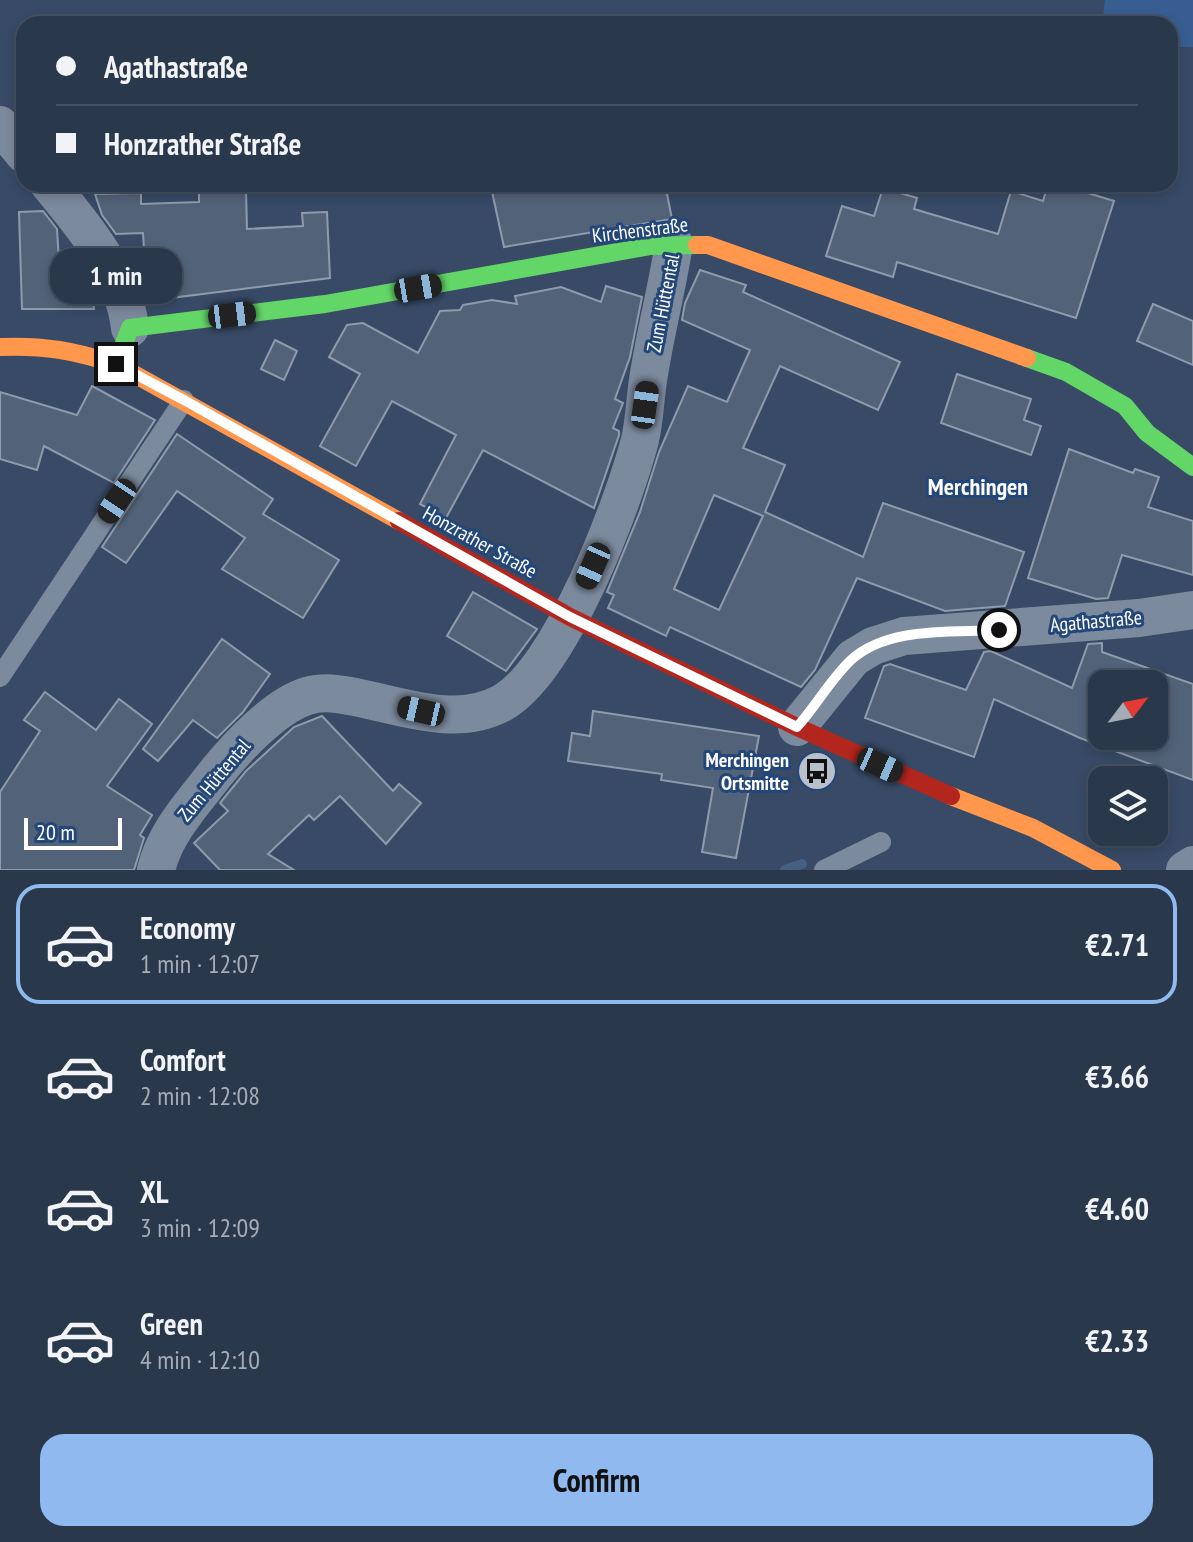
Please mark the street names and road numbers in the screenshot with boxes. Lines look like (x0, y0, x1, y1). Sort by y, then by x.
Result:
street label: Kirchenstraße (591, 211, 689, 249)
street label: Zum Hüttental (641, 251, 685, 354)
street label: Honzrather Straße (418, 500, 542, 584)
street label: Agathastraße (1049, 604, 1143, 638)
street label: Zum Hüttental (172, 733, 256, 827)

